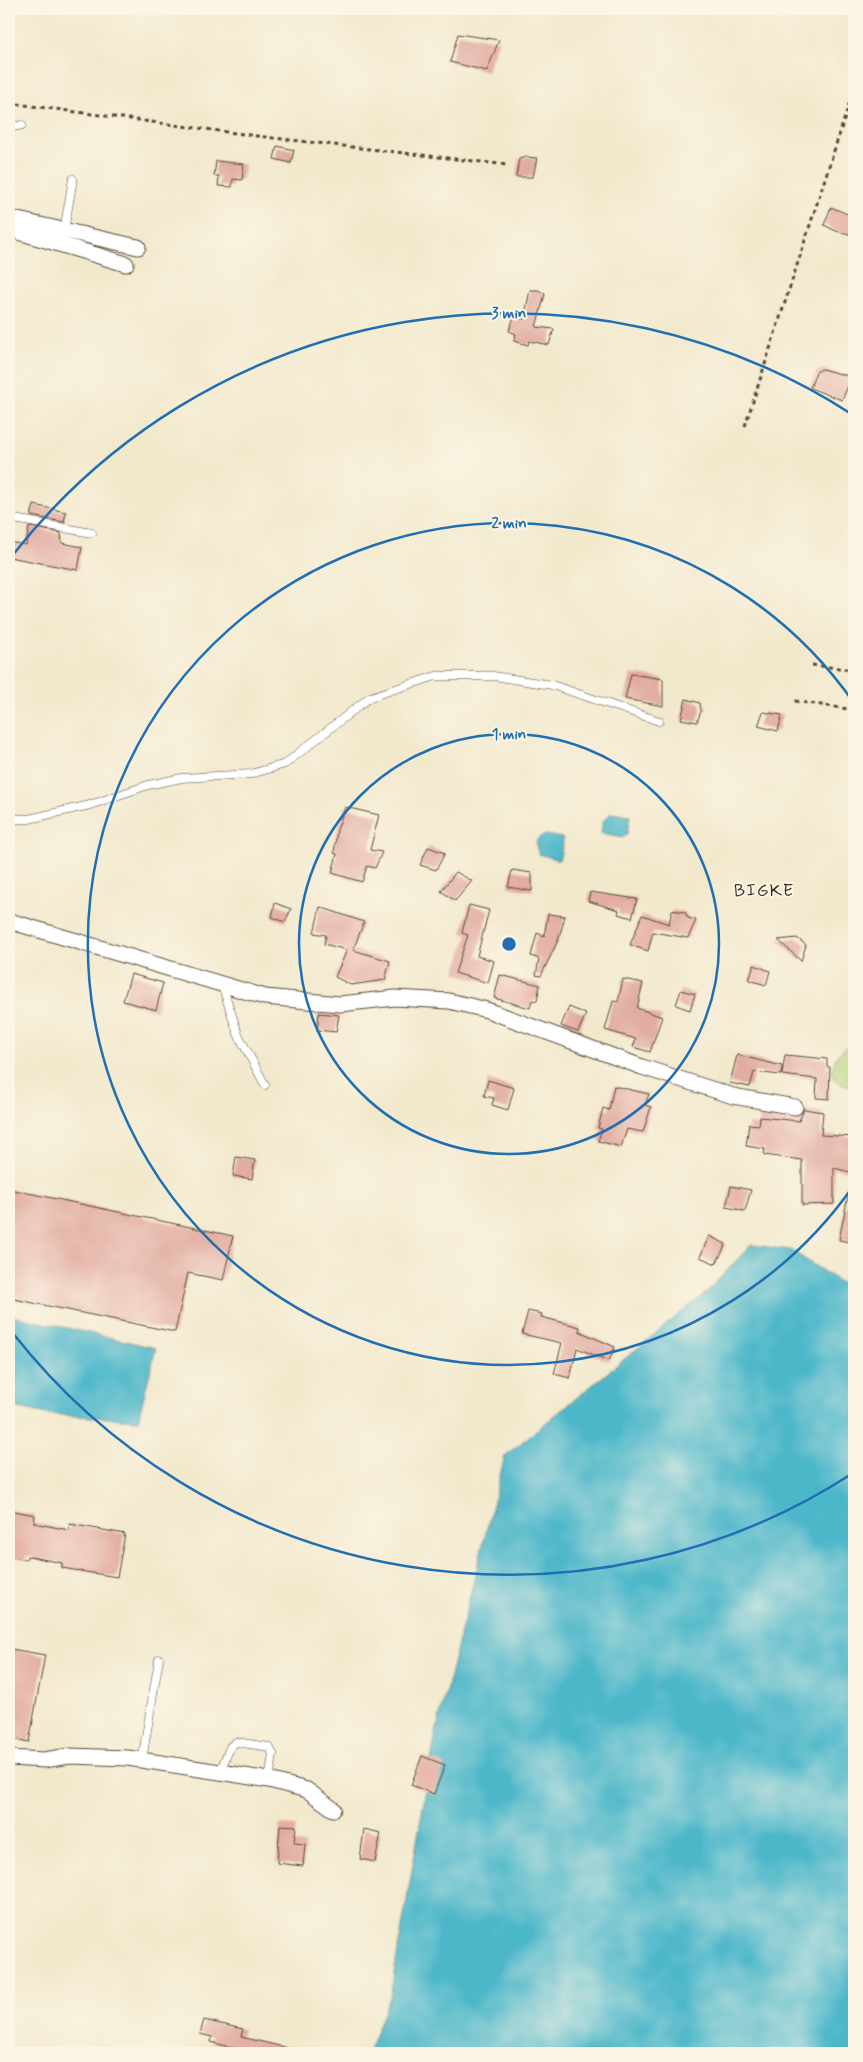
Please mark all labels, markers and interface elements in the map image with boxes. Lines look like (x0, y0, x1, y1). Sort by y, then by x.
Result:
text: 3 min (492, 304, 526, 324)
text: 2 min (491, 514, 527, 534)
text: 1 min (492, 725, 526, 745)
district label: BIGKE (734, 879, 794, 903)
centre of rings (500, 935, 518, 953)

